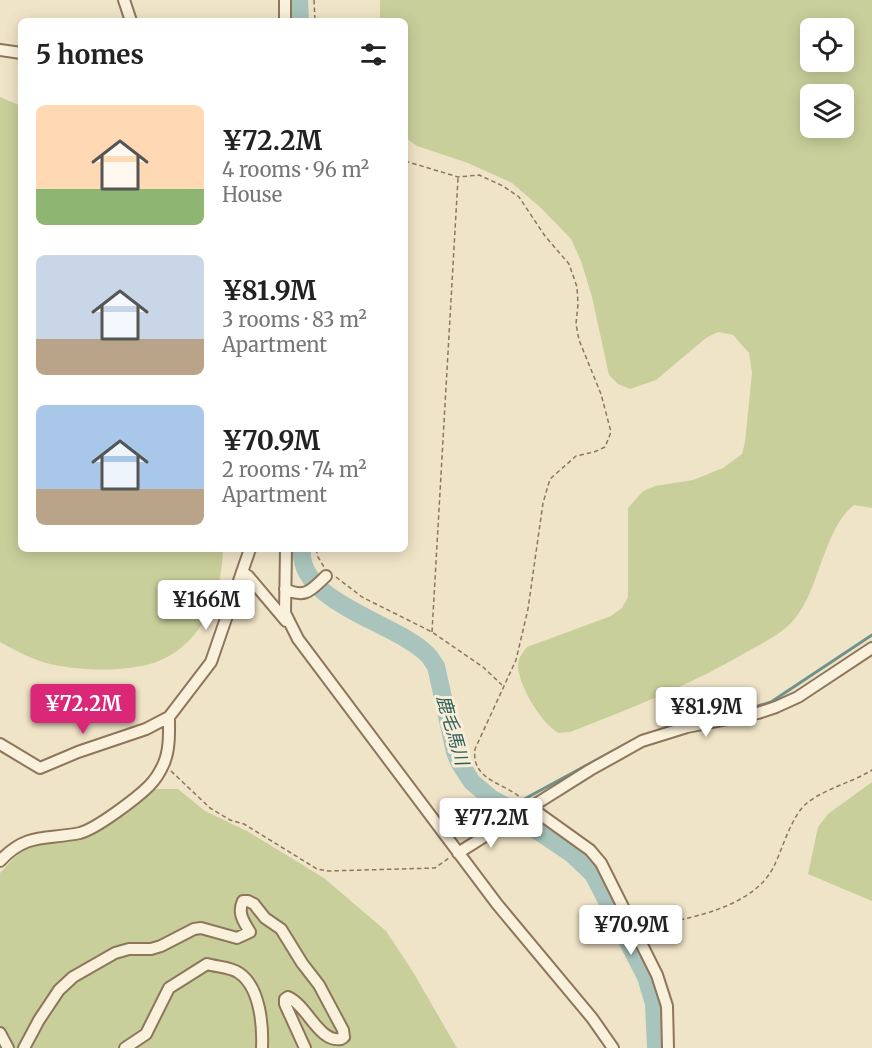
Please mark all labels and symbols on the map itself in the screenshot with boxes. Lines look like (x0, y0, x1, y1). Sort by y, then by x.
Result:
pin: ¥166M (164, 580, 248, 631)
pin: ¥72.2M (34, 684, 132, 735)
pin: ¥81.9M (657, 687, 755, 738)
water label: 鹿毛馬川 (432, 692, 475, 770)
pin: ¥77.2M (442, 798, 540, 849)
pin: ¥70.9M (582, 905, 680, 956)

